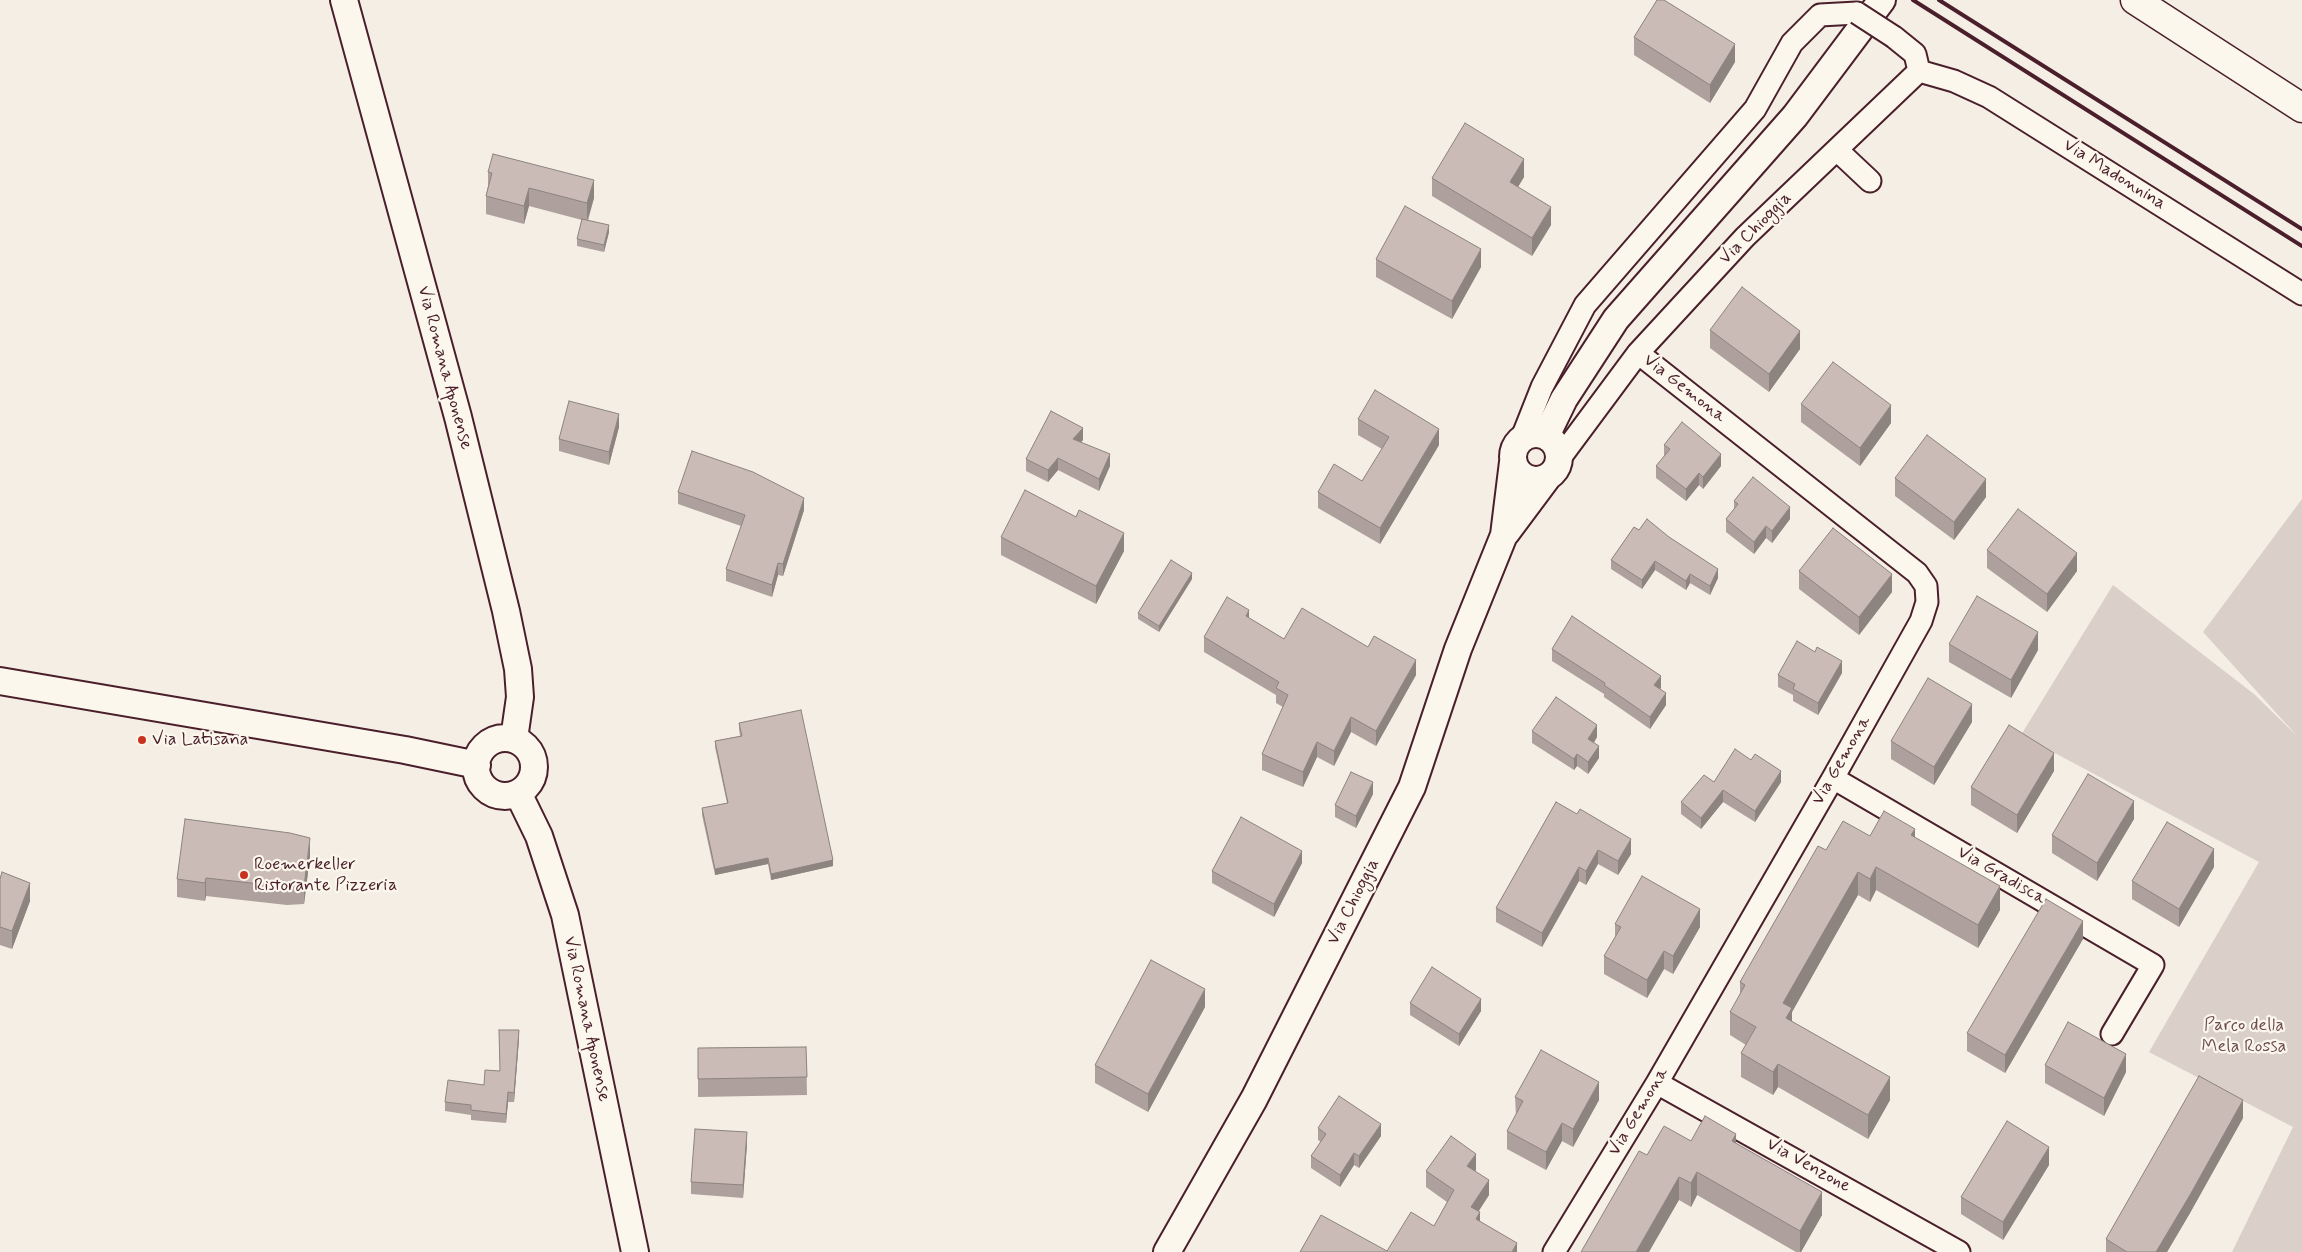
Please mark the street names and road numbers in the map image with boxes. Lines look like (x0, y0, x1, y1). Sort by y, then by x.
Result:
street label: Via Madonnina (2059, 135, 2169, 215)
street label: Via Chioggia (1715, 188, 1797, 270)
street label: Via Romana Aponense (412, 284, 476, 452)
street label: Via Gemona (1638, 350, 1730, 428)
street label: Via Gemona (1808, 713, 1876, 809)
street label: Via Gradisca (1953, 842, 2049, 910)
street label: Via Chioggia (1323, 855, 1385, 949)
street label: Via Romana Aponense (558, 934, 614, 1104)
street label: Via Gemona (1604, 1064, 1674, 1160)
street label: Via Venzone (1762, 1134, 1854, 1198)

